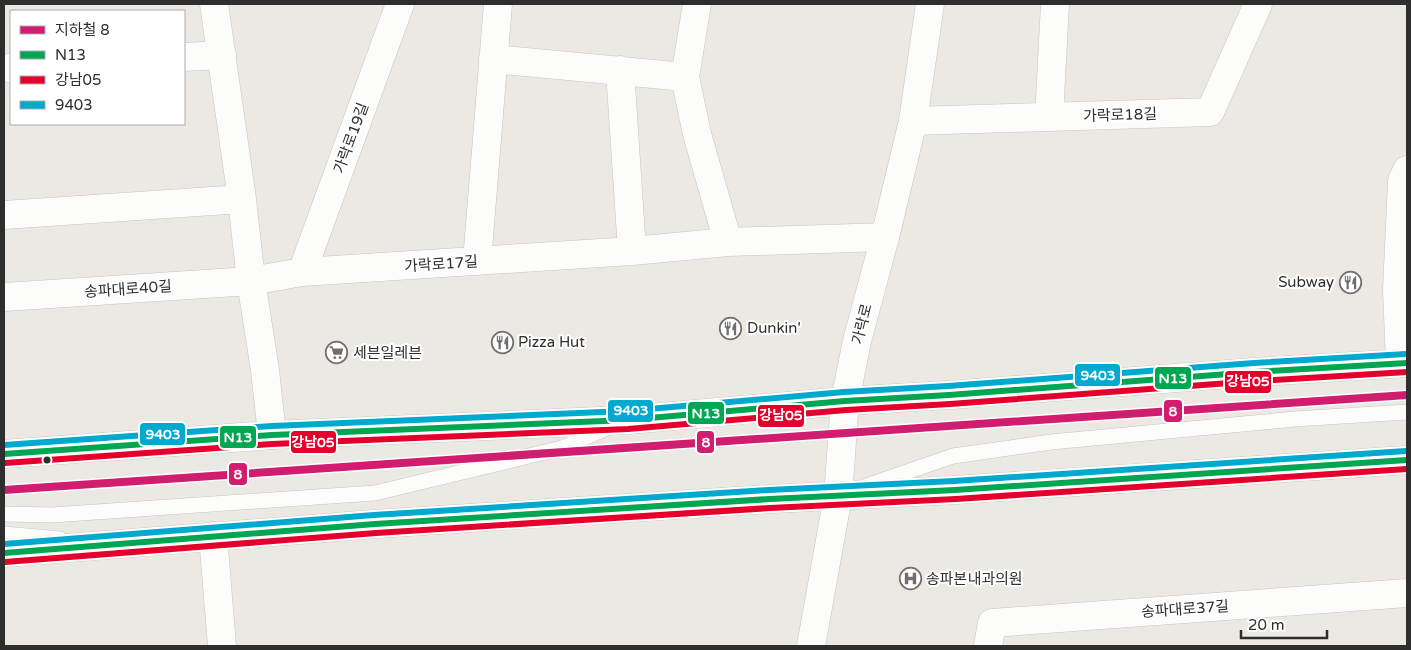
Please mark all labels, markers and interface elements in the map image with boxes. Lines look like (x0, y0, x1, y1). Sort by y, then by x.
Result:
legend (10, 10, 185, 125)
text: 지하철 8 (55, 21, 110, 39)
text: N13 (55, 46, 86, 64)
text: 강남05 (55, 71, 101, 89)
text: 9403 (55, 96, 93, 114)
street label: 가락로19길 (330, 100, 372, 176)
street label: 가락로18길 (1083, 105, 1157, 125)
street label: 가락로17길 (403, 252, 479, 276)
restaurant icon: Subway (1338, 270, 1362, 294)
place label: Subway (1278, 273, 1334, 291)
street label: 송파대로40길 (84, 277, 172, 301)
street label: 가락로 (848, 302, 876, 346)
restaurant icon: Dunkin' (719, 316, 743, 340)
place label: Dunkin' (747, 319, 801, 337)
restaurant icon: Pizza Hut (490, 330, 514, 354)
place label: Pizza Hut (518, 333, 585, 351)
supermarket icon: 세븐일레븐 (325, 341, 349, 365)
place label: 세븐일레븐 (353, 344, 422, 362)
line badge: 9403 (1074, 363, 1121, 387)
line badge: N13 (1154, 366, 1192, 390)
text: 9403 (1080, 367, 1116, 384)
text: N13 (1159, 370, 1188, 387)
line badge: 강남05 (1224, 370, 1272, 394)
text: 강남05 (1226, 373, 1270, 390)
line badge: 9403 (607, 399, 654, 423)
line badge: 8 (1163, 399, 1183, 423)
line badge: N13 (687, 401, 725, 425)
text: 9403 (613, 402, 649, 419)
text: 8 (1169, 403, 1178, 420)
line badge: 강남05 (757, 404, 805, 428)
text: N13 (692, 405, 721, 422)
text: 강남05 (759, 407, 803, 424)
line badge: 9403 (139, 422, 186, 446)
line badge: N13 (219, 425, 257, 449)
text: 9403 (145, 426, 181, 443)
text: N13 (224, 429, 253, 446)
line badge: 강남05 (290, 430, 337, 454)
line badge: 8 (696, 430, 715, 454)
text: 강남05 (291, 434, 335, 451)
text: 8 (702, 434, 711, 451)
unlabelled marker (42, 455, 52, 465)
line badge: 8 (228, 462, 248, 486)
text: 8 (234, 466, 243, 483)
hospital icon: 송파본내과의원 (898, 567, 922, 591)
place label: 송파본내과의원 (926, 570, 1023, 588)
street label: 송파대로37길 (1141, 597, 1229, 621)
scale bar (1241, 608, 1327, 640)
text: 20 m (1248, 616, 1285, 634)

